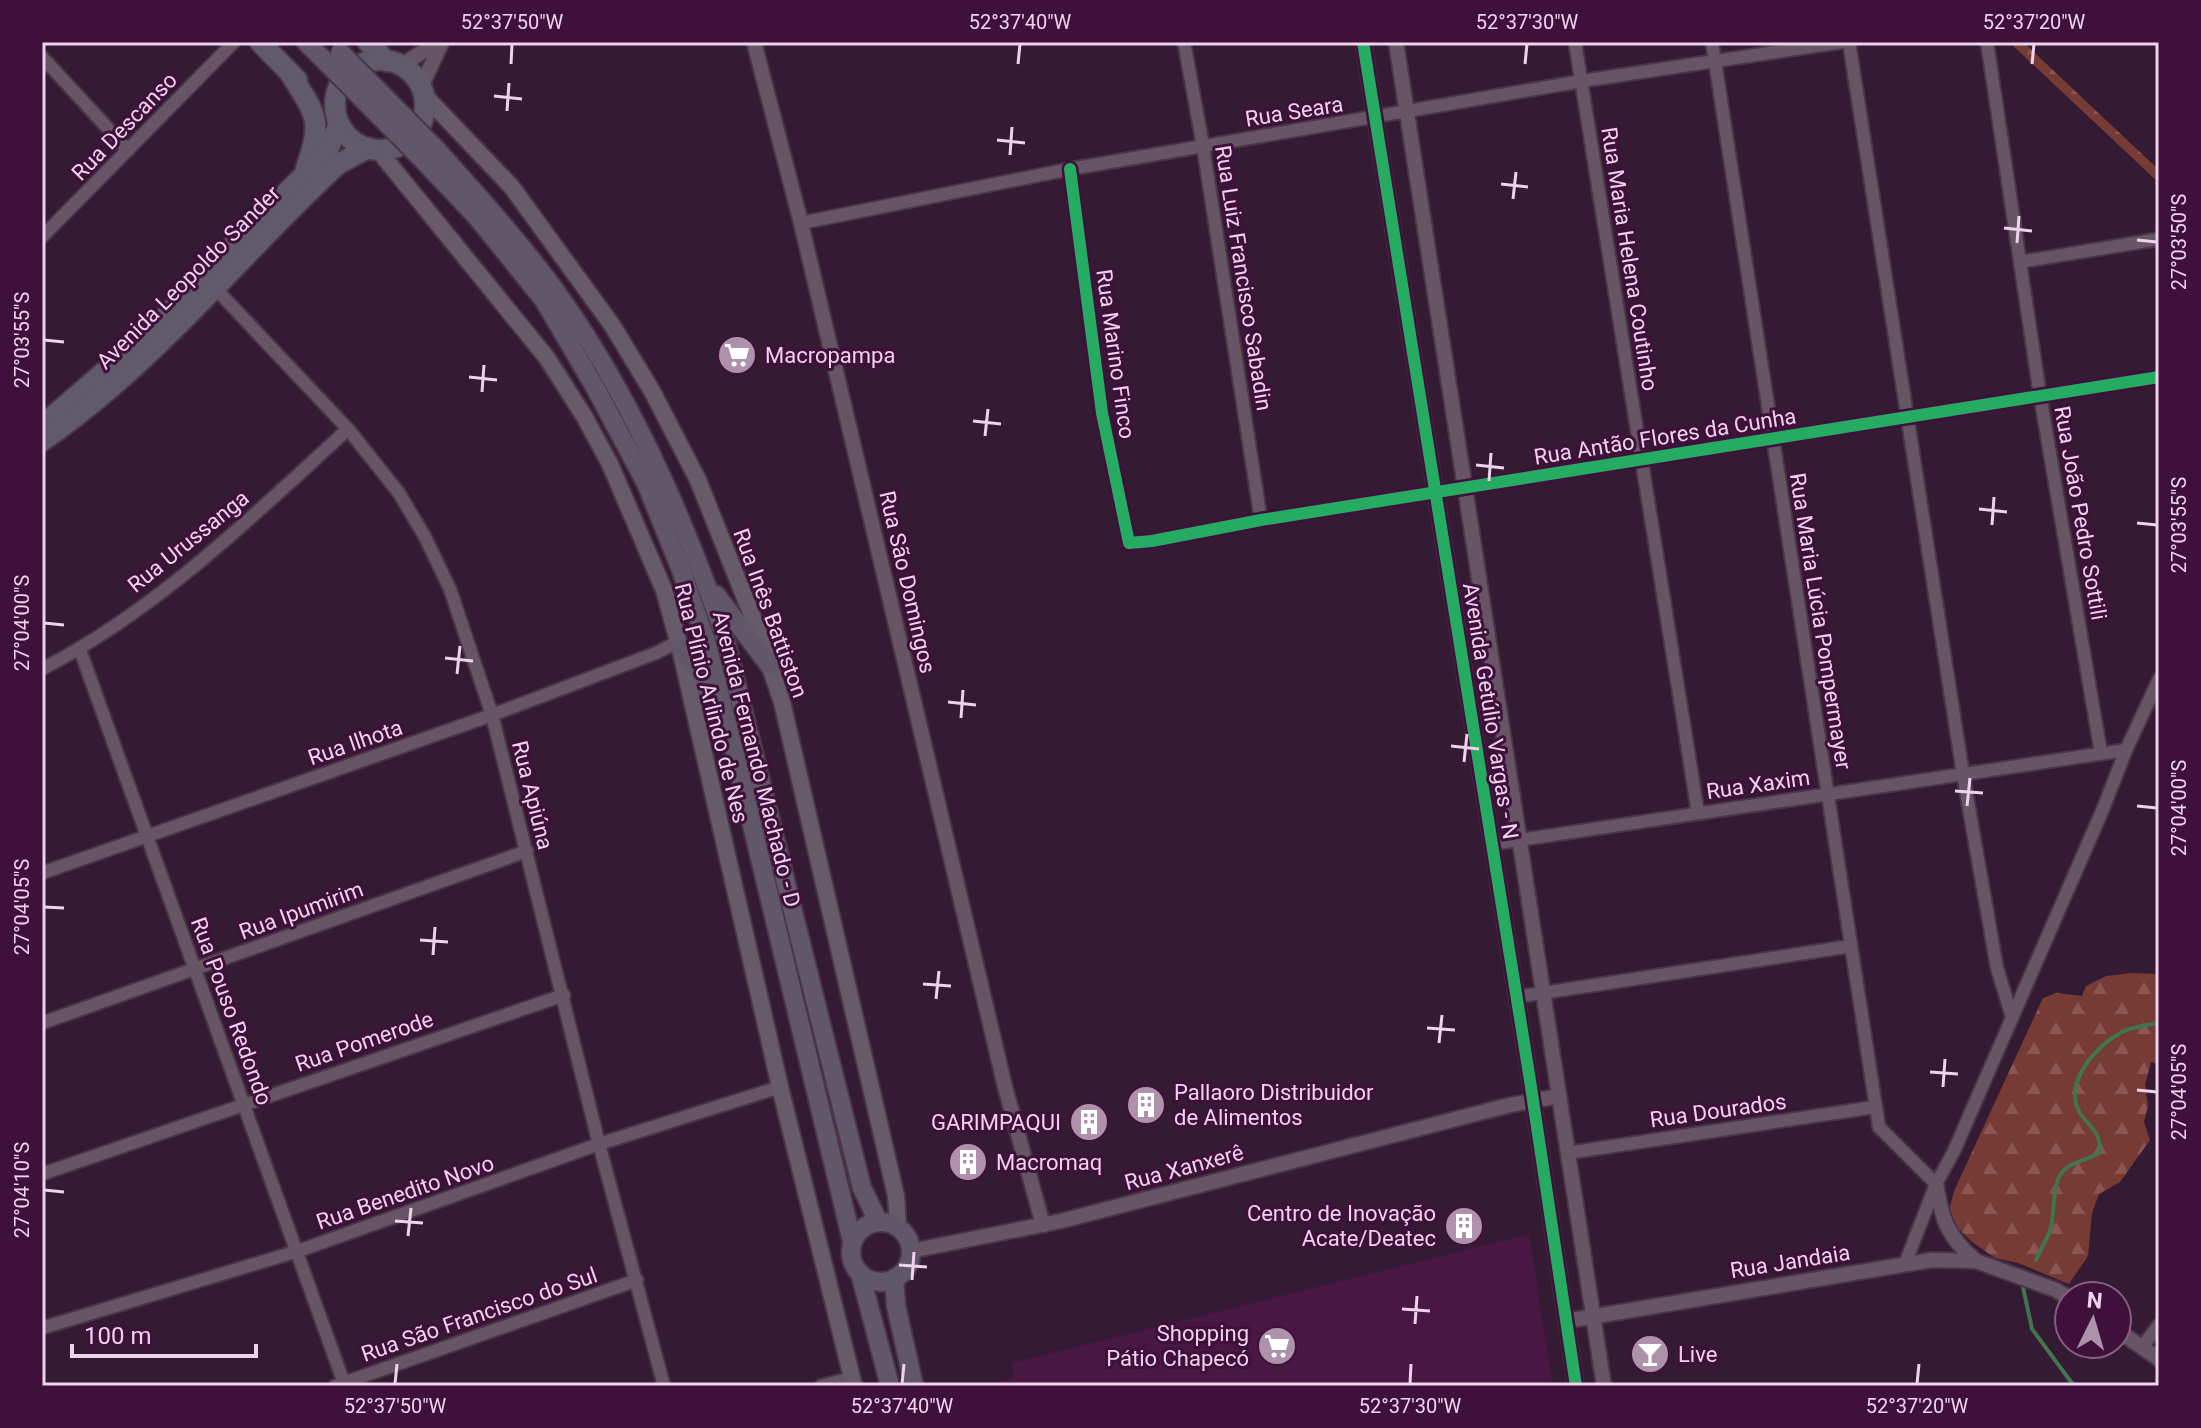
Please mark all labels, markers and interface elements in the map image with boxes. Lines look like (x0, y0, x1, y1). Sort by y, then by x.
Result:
text: 52°37'50"W (461, 10, 564, 34)
text: 52°37'40"W (969, 10, 1072, 34)
text: 52°37'30"W (1476, 10, 1579, 34)
text: 52°37'20"W (1983, 10, 2086, 34)
street label: Rua Descanso (67, 67, 182, 185)
street label: Rua Seara (1243, 91, 1345, 132)
street label: Rua Maria Helena Coutinho (1596, 125, 1663, 393)
street label: Rua Luiz Francisco Sabadin (1210, 144, 1277, 413)
street label: Avenida Leopoldo Sander (92, 180, 286, 374)
text: 27°03'50"S (2167, 194, 2191, 290)
street label: Rua Marino Finco (1091, 268, 1140, 440)
text: 27°03'55"S (10, 292, 34, 388)
supermarket icon: Macropampa (716, 334, 758, 376)
place label: Macropampa (765, 343, 895, 368)
street label: Rua Antão Flores da Cunha (1532, 403, 1798, 470)
street label: Rua João Pedro Sottili (2049, 404, 2112, 622)
street label: Rua Maria Lúcia Pompermayer (1785, 471, 1856, 772)
text: 27°03'55"S (2167, 477, 2191, 573)
street label: Rua Urussanga (123, 485, 254, 598)
street label: Rua São Domingos (874, 489, 941, 676)
street label: Rua Inês Battiston (728, 525, 813, 701)
text: 27°04'00"S (10, 575, 34, 671)
street label: Rua Plínio Arlindo de Nes (670, 580, 753, 826)
street label: Avenida Getúlio Vargas - N (1458, 581, 1523, 841)
street label: Avenida Fernando Machado - D (708, 609, 805, 910)
street label: Rua Ilhota (305, 715, 406, 770)
street label: Rua Apiúna (507, 738, 558, 852)
text: 27°04'00"S (2167, 760, 2191, 856)
street label: Rua Xaxim (1705, 765, 1812, 804)
text: 27°04'05"S (10, 859, 34, 955)
street label: Rua Ipumirim (236, 876, 367, 945)
street label: Rua Pouso Redondo (186, 914, 277, 1109)
street label: Rua Pomerode (292, 1006, 436, 1077)
text: 27°04'05"S (2167, 1044, 2191, 1140)
place label: Pallaoro Distribuidor de Alimentos (1174, 1080, 1374, 1130)
building icon: Pallaoro Distribuidor de Alimentos (1125, 1084, 1167, 1126)
street label: Rua Dourados (1648, 1089, 1788, 1132)
building icon: GARIMPAQUI (1068, 1101, 1110, 1143)
place label: GARIMPAQUI (931, 1110, 1061, 1135)
street label: Rua Xanxerê (1122, 1140, 1246, 1195)
building icon: Macromaq (947, 1141, 989, 1183)
text: 27°04'10"S (10, 1142, 34, 1238)
street label: Rua Benedito Novo (313, 1150, 497, 1235)
place label: Macromaq (996, 1150, 1102, 1175)
place label: Centro de Inovação Acate/Deatec (1247, 1201, 1436, 1251)
building icon: Centro de Inovação Acate/Deatec (1443, 1205, 1485, 1247)
street label: Rua Jandaia (1728, 1240, 1852, 1283)
street label: Rua São Francisco do Sul (358, 1262, 600, 1367)
north arrow (2053, 1280, 2133, 1360)
text: N (2086, 1287, 2104, 1314)
scale bar (72, 1308, 256, 1358)
place label: Shopping Pátio Chapecó (1106, 1321, 1249, 1371)
text: 100 m (84, 1322, 151, 1350)
supermarket icon: Shopping Pátio Chapecó (1256, 1325, 1298, 1367)
bar icon: Live (1629, 1333, 1671, 1375)
place label: Live (1678, 1342, 1717, 1367)
text: 52°37'50"W (344, 1394, 447, 1418)
text: 52°37'40"W (851, 1394, 954, 1418)
text: 52°37'30"W (1359, 1394, 1462, 1418)
text: 52°37'20"W (1866, 1394, 1969, 1418)

